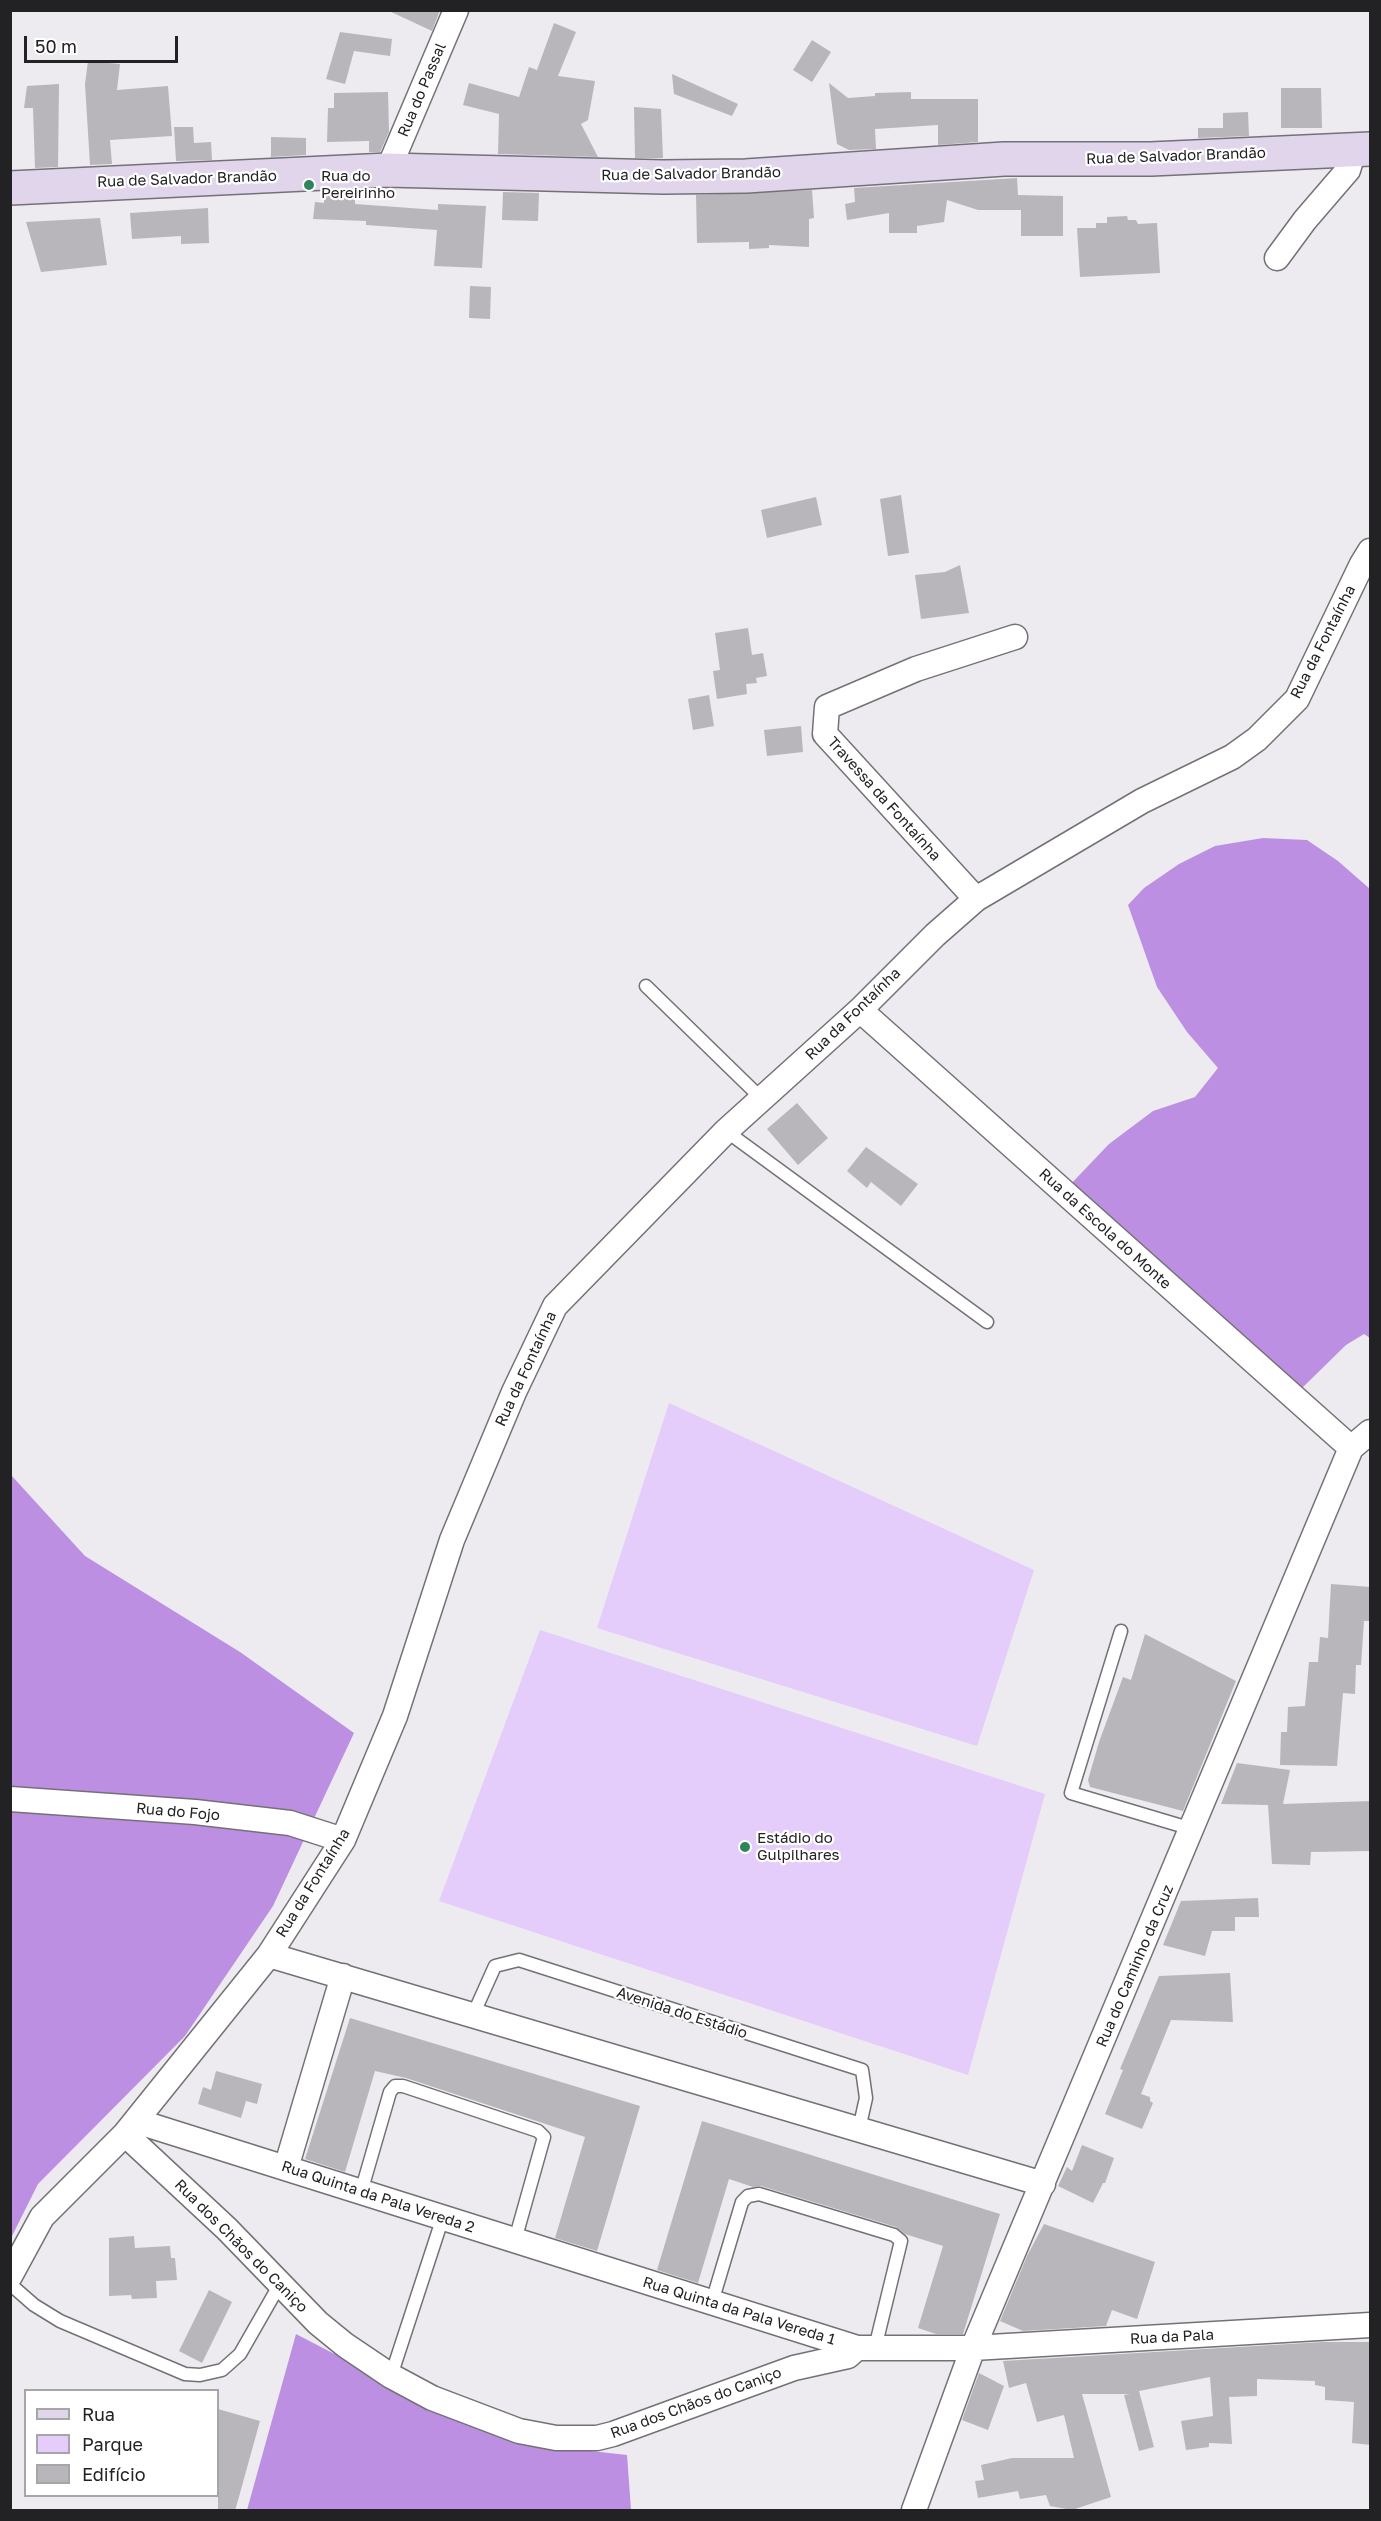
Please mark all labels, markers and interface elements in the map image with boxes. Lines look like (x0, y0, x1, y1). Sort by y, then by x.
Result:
scale bar (27, 24, 182, 62)
text: 50 m (35, 35, 77, 57)
street label: Rua do Passal (394, 40, 450, 140)
street label: Rua de Salvador Brandão (1086, 144, 1266, 168)
street label: Rua de Salvador Brandão (601, 163, 781, 185)
street label: Rua de Salvador Brandão (97, 167, 277, 191)
place label: Rua do Pereirinho (321, 167, 395, 202)
marker: Rua do Pereirinho (302, 178, 316, 192)
street label: Rua da Fontaínha (1287, 582, 1359, 702)
street label: Travessa da Fontaínha (824, 733, 944, 865)
street label: Rua da Fontaínha (802, 964, 904, 1064)
street label: Rua da Escola do Monte (1035, 1165, 1175, 1293)
street label: Rua da Fontaínha (491, 1309, 561, 1429)
street label: Rua do Fojo (135, 1799, 221, 1825)
street label: Rua da Fontaínha (272, 1825, 354, 1941)
place label: Estádio do Gulpilhares (757, 1829, 840, 1864)
marker: Estádio do Gulpilhares (738, 1840, 752, 1854)
street label: Rua do Caminho da Cruz (1093, 1882, 1177, 2050)
street label: Avenida do Estádio (614, 1983, 750, 2043)
street label: Rua Quinta da Pala Vereda 2 (279, 2157, 477, 2237)
street label: Rua dos Chãos do Caniço (171, 2176, 311, 2316)
street label: Rua Quinta da Pala Vereda 1 (641, 2273, 837, 2349)
street label: Rua da Pala (1130, 2326, 1214, 2348)
street label: Rua dos Chãos do Caniço (608, 2364, 784, 2442)
legend (24, 2389, 219, 2497)
text: Rua (82, 2403, 115, 2425)
text: Parque (82, 2433, 143, 2455)
text: Edifício (82, 2463, 146, 2485)

